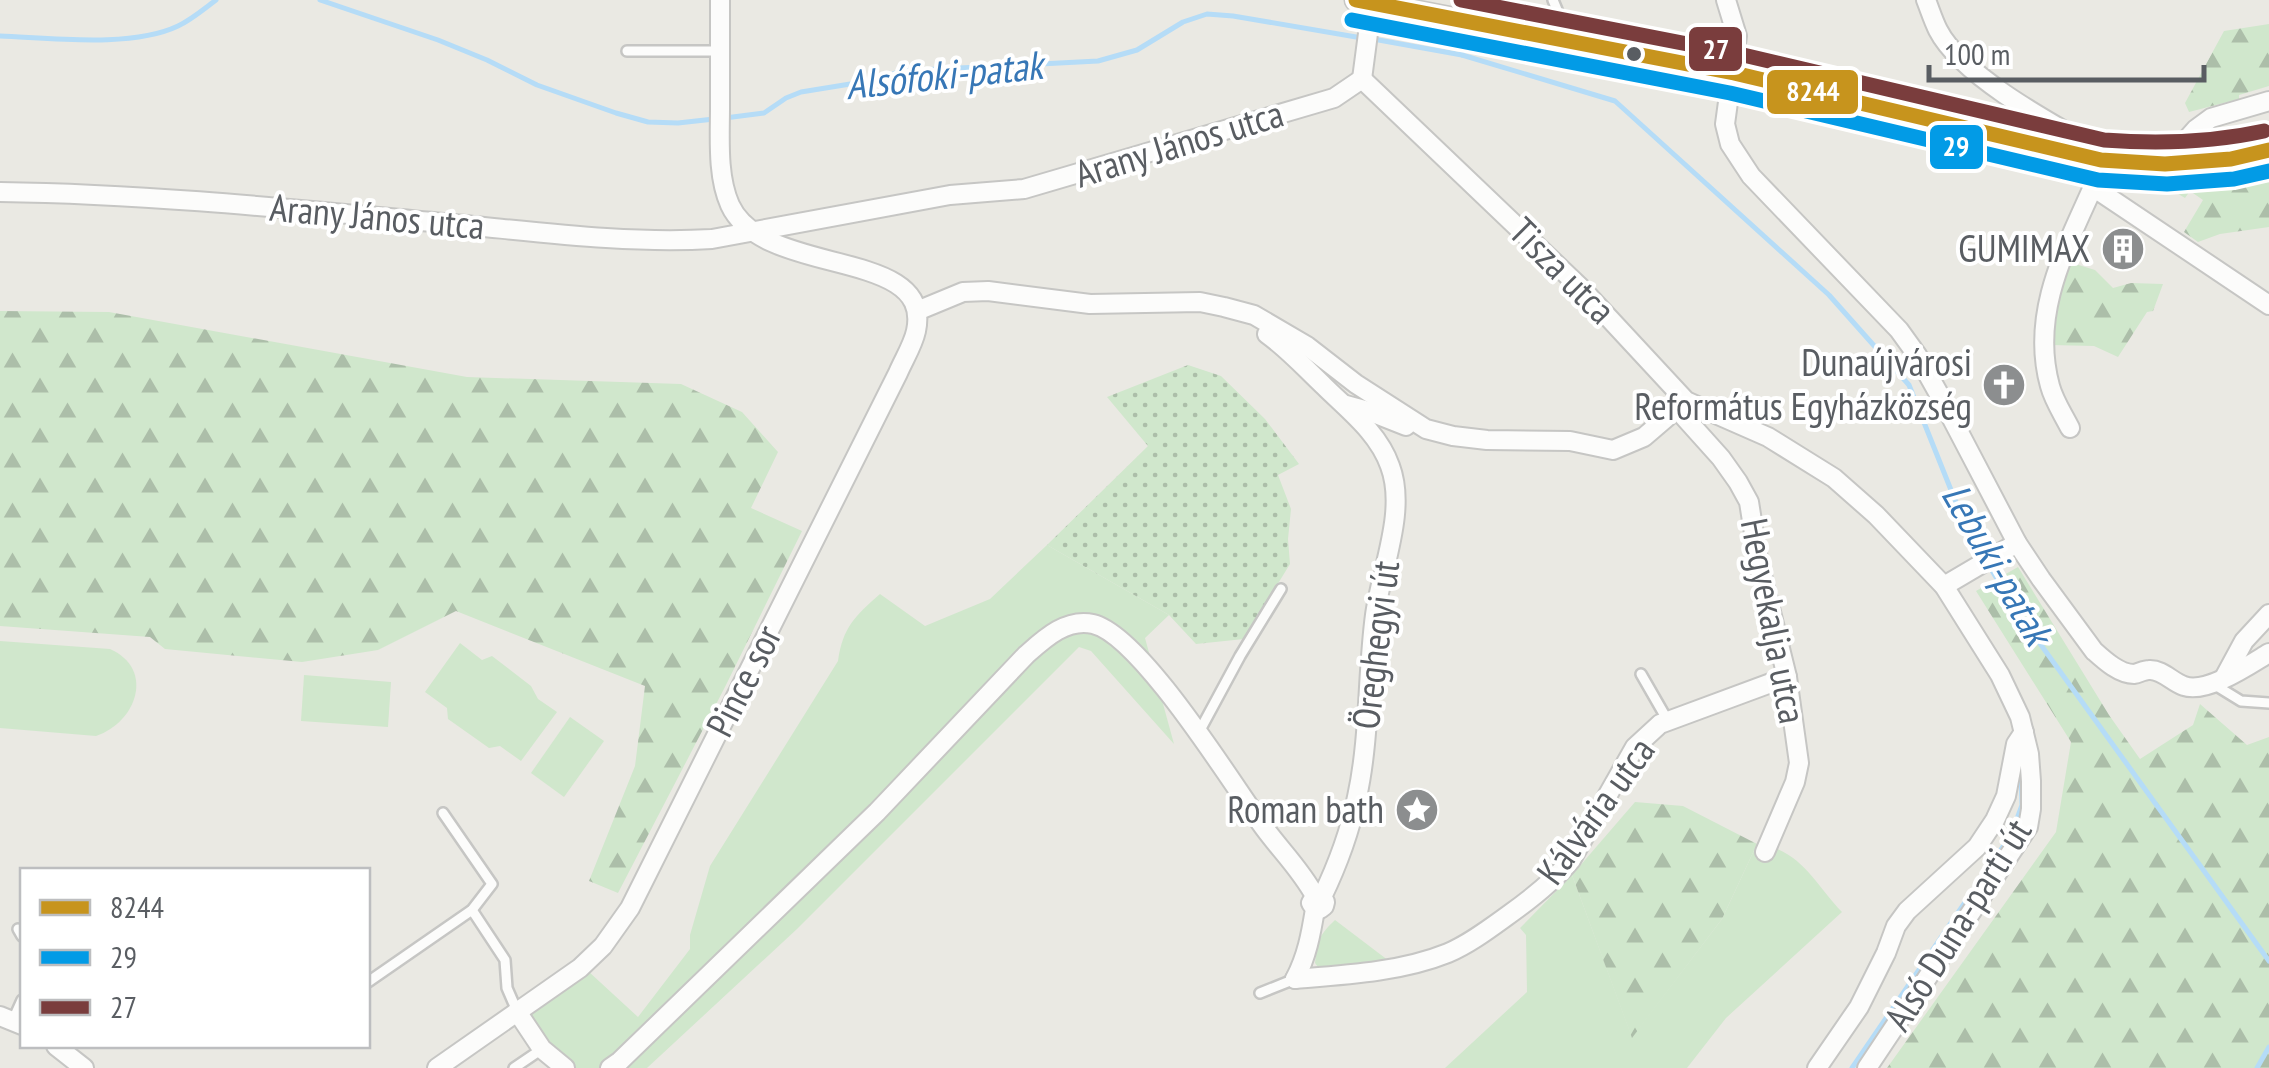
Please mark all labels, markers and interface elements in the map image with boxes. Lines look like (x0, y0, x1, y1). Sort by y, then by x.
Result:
scale bar (1929, 20, 2204, 82)
line badge: 27 (1687, 25, 1744, 73)
text: 27 (1703, 30, 1729, 67)
text: 100 m (1944, 34, 2010, 73)
water label: Alsófoki-patak (843, 37, 1049, 110)
unlabelled marker (1624, 44, 1644, 64)
line badge: 8244 (1765, 68, 1860, 116)
text: 8244 (1786, 72, 1840, 109)
street label: Arany János utca (1068, 88, 1289, 197)
line badge: 29 (1928, 123, 1985, 171)
text: 29 (1943, 127, 1969, 164)
street label: Arany János utca (268, 182, 486, 249)
street label: Tisza utca (1500, 207, 1626, 333)
place label: GUMIMAX (1958, 223, 2090, 272)
building icon: GUMIMAX (2100, 226, 2146, 272)
place label: Dunaújvárosi Református Egyházközség (1634, 337, 1972, 430)
church icon: Dunaújvárosi Református Egyházközség (1981, 362, 2027, 408)
water label: Lebuki-patak (1931, 473, 2067, 657)
street label: Hegyekalja utca (1731, 514, 1818, 727)
street label: Öreghegyi út (1340, 557, 1409, 732)
street label: Pince sor (694, 616, 792, 744)
street label: Kálvária utca (1525, 727, 1665, 893)
place label: Roman bath (1227, 784, 1384, 833)
place icon: Roman bath (1394, 787, 1440, 833)
street label: Alsó Duna-parti út (1872, 809, 2041, 1039)
legend (20, 868, 370, 1048)
text: 8244 (110, 887, 164, 926)
text: 29 (110, 937, 137, 976)
text: 27 (110, 987, 137, 1026)

